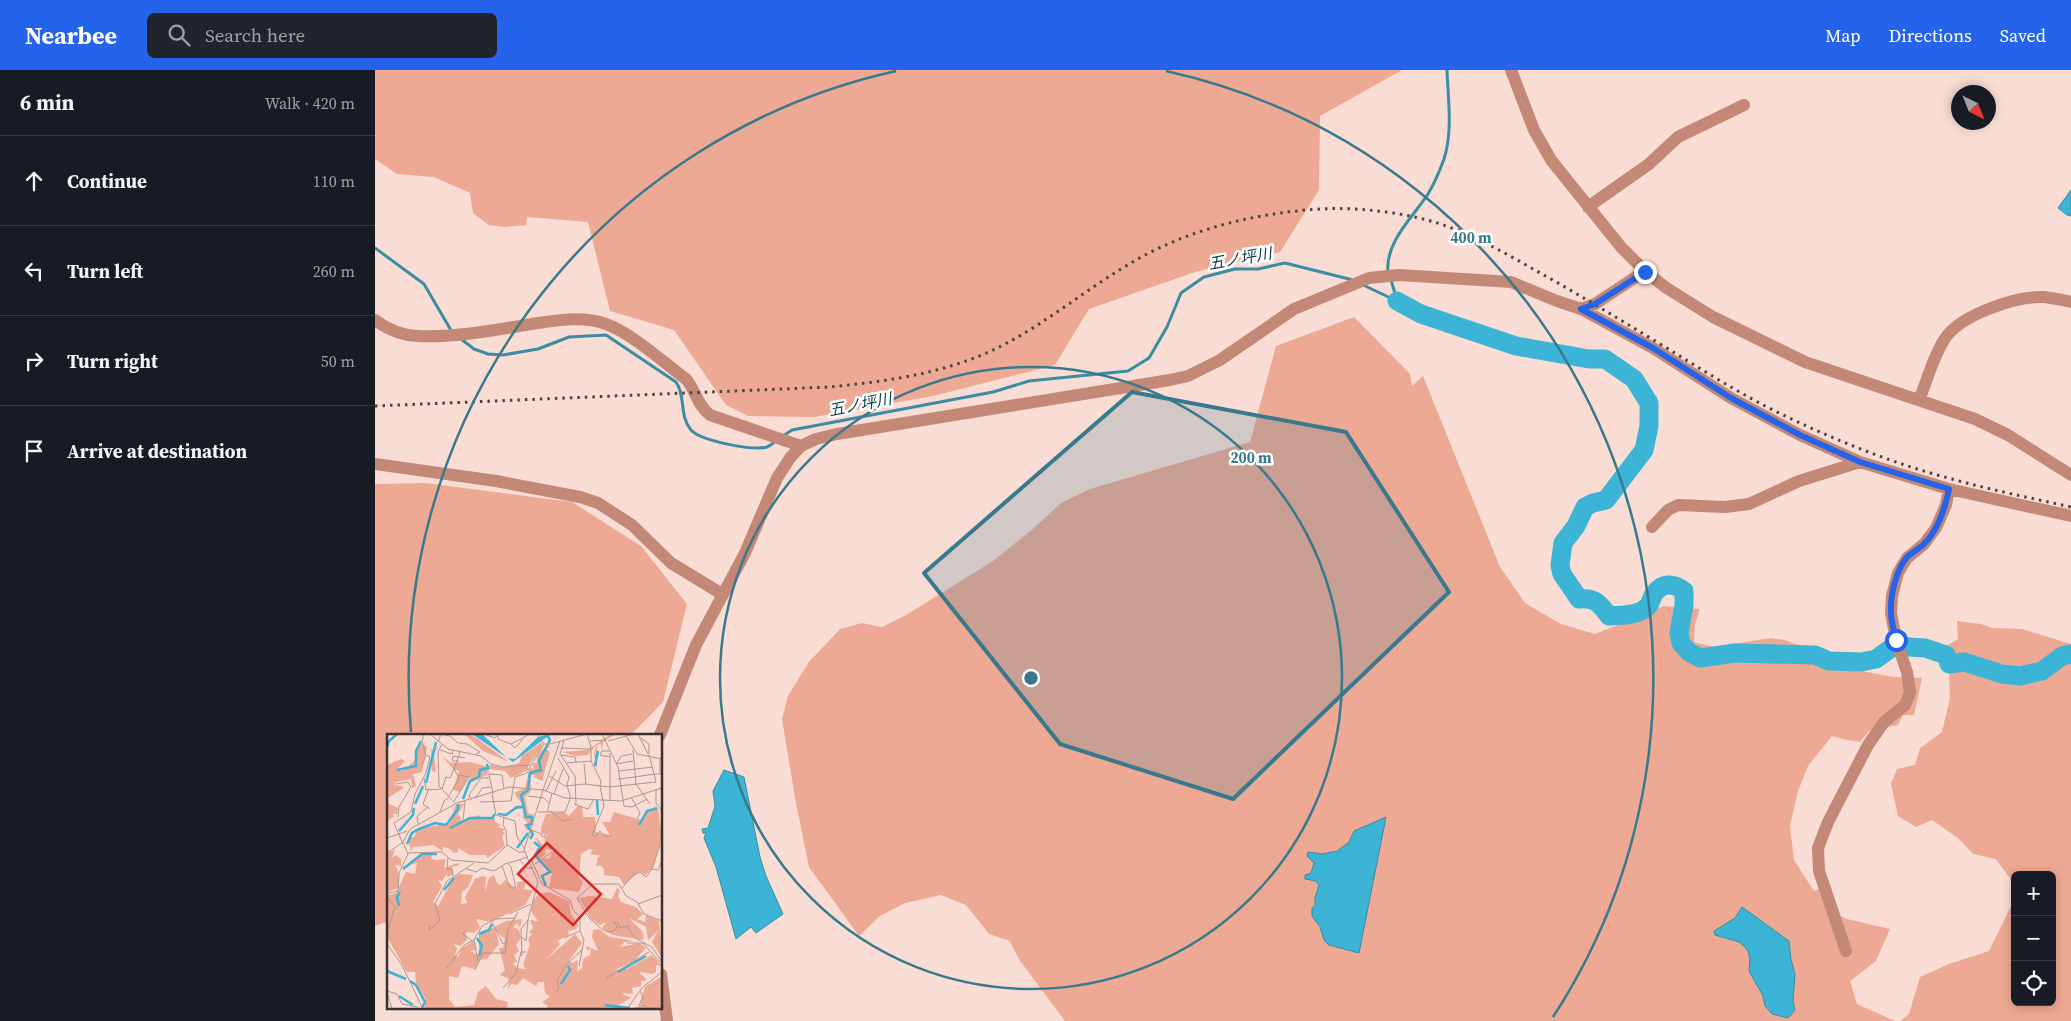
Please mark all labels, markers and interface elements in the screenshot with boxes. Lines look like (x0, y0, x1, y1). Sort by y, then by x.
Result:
search box (147, 13, 497, 58)
text: Nearbee (25, 19, 117, 52)
icon: search (165, 21, 193, 49)
text: Search here (205, 22, 305, 48)
text: Map (1825, 23, 1861, 48)
text: Directions (1889, 23, 1972, 48)
text: Saved (2000, 23, 2046, 48)
north arrow (1951, 85, 1996, 130)
text: 6 min (20, 88, 75, 117)
text: Walk · 420 m (265, 92, 355, 114)
icon: ahead (20, 167, 48, 195)
text: Continue (67, 168, 147, 194)
text: 110 m (313, 170, 355, 192)
text: 400 m (1450, 227, 1492, 248)
water label: 五ノ坪川 (1207, 241, 1275, 274)
icon: left (20, 257, 48, 285)
text: Turn left (67, 258, 143, 284)
text: 260 m (313, 260, 355, 282)
route end (1634, 261, 1657, 284)
icon: right (20, 347, 48, 375)
text: Turn right (67, 348, 158, 374)
text: 50 m (321, 350, 355, 372)
water label: 五ノ坪川 (826, 387, 895, 421)
icon: arrive (20, 437, 48, 465)
text: Arrive at destination (67, 438, 247, 464)
text: 200 m (1230, 447, 1272, 468)
route start (1885, 629, 1908, 652)
centre of rings (1022, 669, 1040, 687)
inset map (387, 734, 663, 1008)
map controls (2011, 871, 2056, 1006)
button: + (2011, 871, 2056, 916)
button: − (2011, 916, 2056, 961)
button: locate (2011, 961, 2056, 1006)

